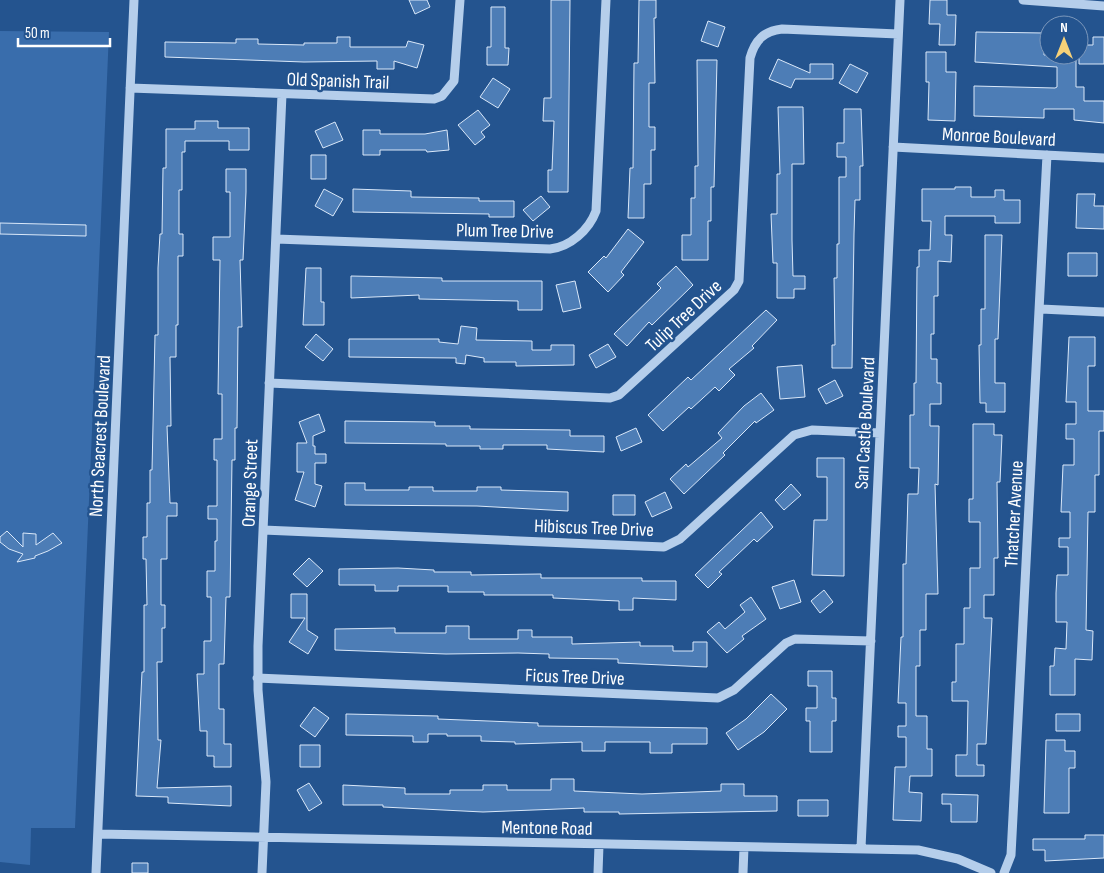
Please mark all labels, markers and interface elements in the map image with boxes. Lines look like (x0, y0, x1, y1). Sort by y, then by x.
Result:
scale bar (18, 15, 110, 47)
north arrow (1039, 15, 1089, 65)
text: N (1060, 19, 1068, 36)
text: 50 m (25, 24, 50, 43)
street label: Old Spanish Trail (286, 68, 390, 95)
street label: Monroe Boulevard (942, 123, 1056, 152)
street label: Plum Tree Drive (456, 219, 554, 244)
street label: Tulip Tree Drive (641, 275, 727, 357)
street label: North Seacrest Boulevard (85, 355, 116, 518)
street label: San Castle Boulevard (851, 356, 880, 490)
street label: Orange Street (237, 438, 264, 528)
street label: Thatcher Avenue (1000, 460, 1029, 568)
street label: Hibiscus Tree Drive (534, 515, 654, 542)
street label: Ficus Tree Drive (525, 664, 625, 691)
street label: Mentone Road (501, 816, 593, 841)

